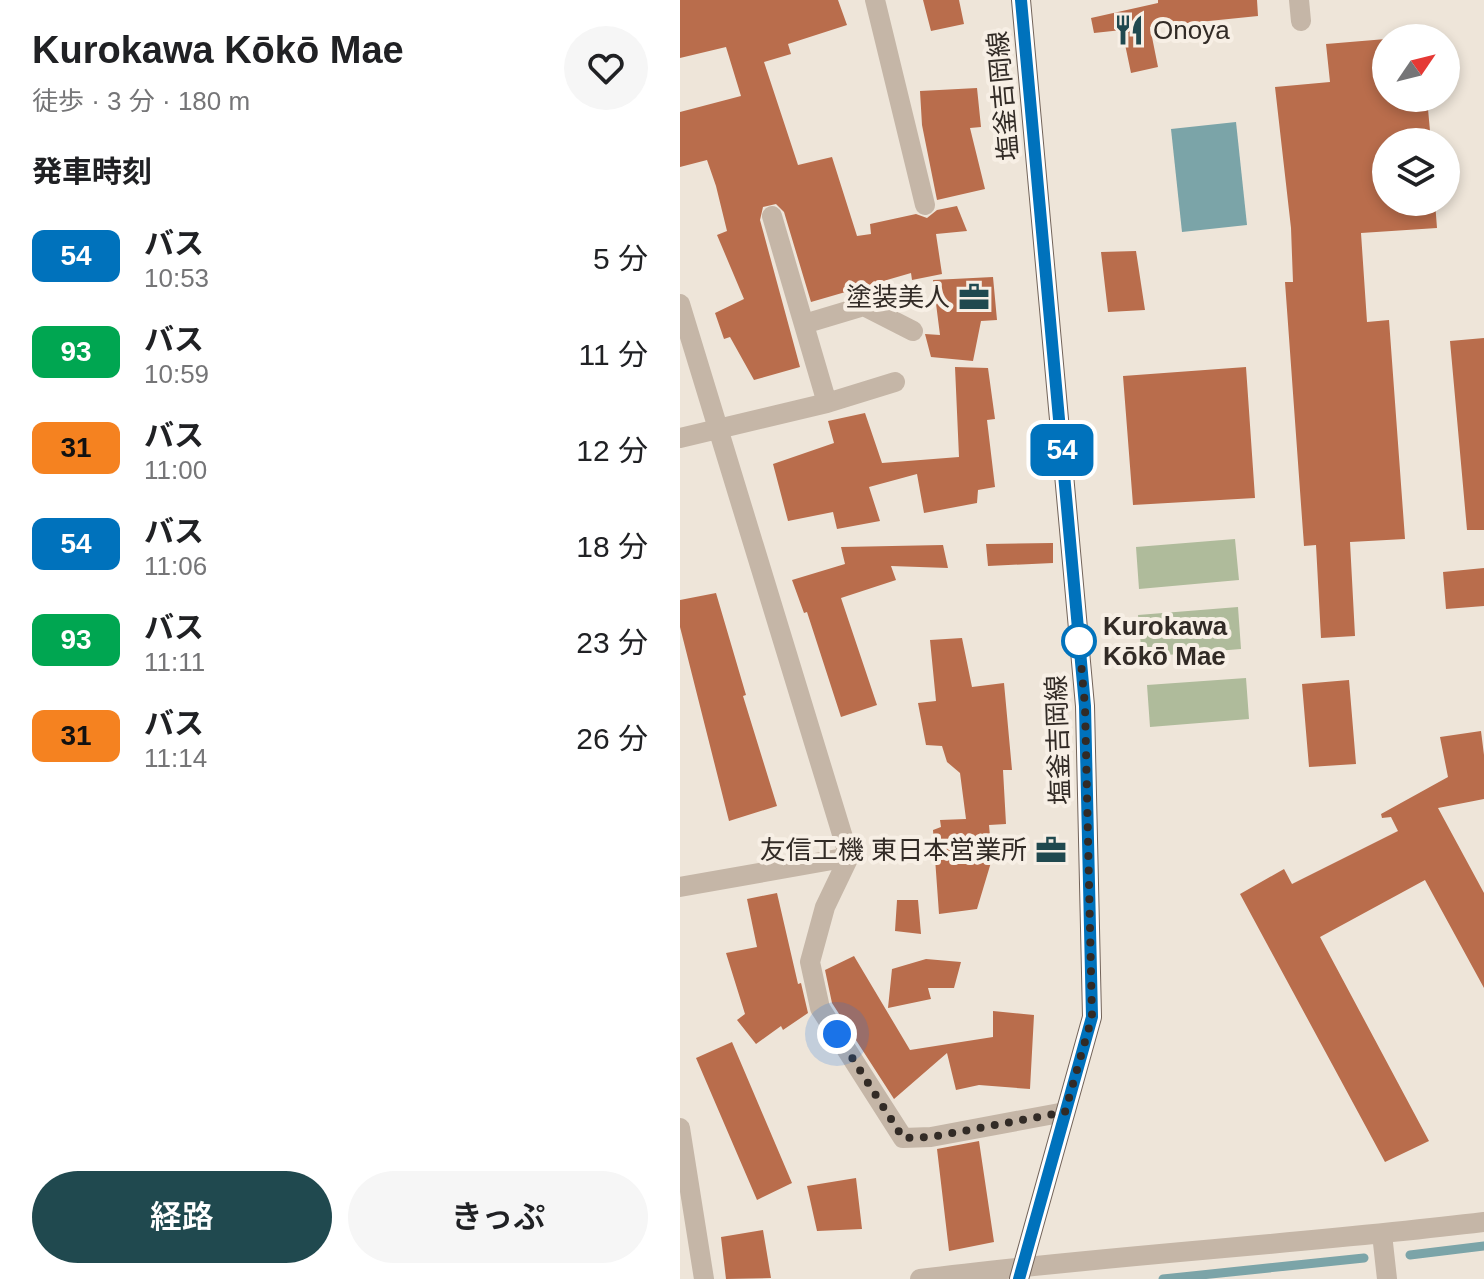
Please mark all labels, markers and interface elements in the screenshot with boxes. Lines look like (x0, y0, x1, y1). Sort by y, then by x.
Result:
restaurant icon: Onoya (1112, 13, 1146, 47)
place label: Onoya (1153, 15, 1230, 45)
north arrow (1372, 24, 1460, 112)
map controls (1372, 24, 1460, 216)
button: heart (564, 26, 648, 110)
text: Kurokawa Kōkō Mae (32, 29, 404, 71)
street label: 塩釜吉岡線 (982, 30, 1024, 162)
text: 徒歩 · 3 分 · 180 m (32, 86, 250, 116)
button: layers (1372, 128, 1460, 216)
text: 発車時刻 (32, 155, 152, 188)
text: バス (144, 227, 204, 260)
text: 54 (60, 240, 92, 271)
text: 5 分 (593, 242, 648, 275)
text: 10:53 (144, 263, 209, 293)
office icon: 塗装美人 (957, 280, 991, 314)
place label: 塗装美人 (846, 282, 950, 312)
text: バス (144, 323, 204, 356)
text: 93 (60, 336, 92, 367)
text: 11 分 (579, 338, 648, 371)
text: 10:59 (144, 359, 209, 389)
text: バス (144, 419, 204, 452)
line badge: 54 (1026, 424, 1098, 476)
text: 31 (60, 432, 92, 463)
text: 12 分 (576, 434, 648, 467)
text: 54 (1046, 434, 1078, 465)
text: 11:00 (144, 455, 207, 485)
text: バス (144, 515, 204, 548)
text: 54 (60, 528, 92, 559)
text: 18 分 (576, 530, 648, 563)
text: 11:06 (144, 551, 207, 581)
text: バス (144, 611, 204, 644)
place label: Kurokawa Kōkō Mae (1103, 611, 1228, 671)
text: 93 (60, 624, 92, 655)
marker: Kurokawa Kōkō Mae (1062, 624, 1096, 658)
text: 23 分 (576, 626, 648, 659)
text: 11:11 (144, 647, 205, 677)
street label: 塩釜吉岡線 (1041, 675, 1075, 805)
text: バス (144, 707, 204, 740)
text: 31 (60, 720, 92, 751)
text: 26 分 (576, 722, 648, 755)
text: 11:14 (144, 743, 207, 773)
office icon: 友信工機 東日本営業所 (1034, 833, 1068, 867)
place label: 友信工機 東日本営業所 (760, 835, 1027, 865)
your location (817, 1014, 857, 1054)
button: 経路 (32, 1171, 332, 1263)
button: きっぷ (348, 1171, 648, 1263)

